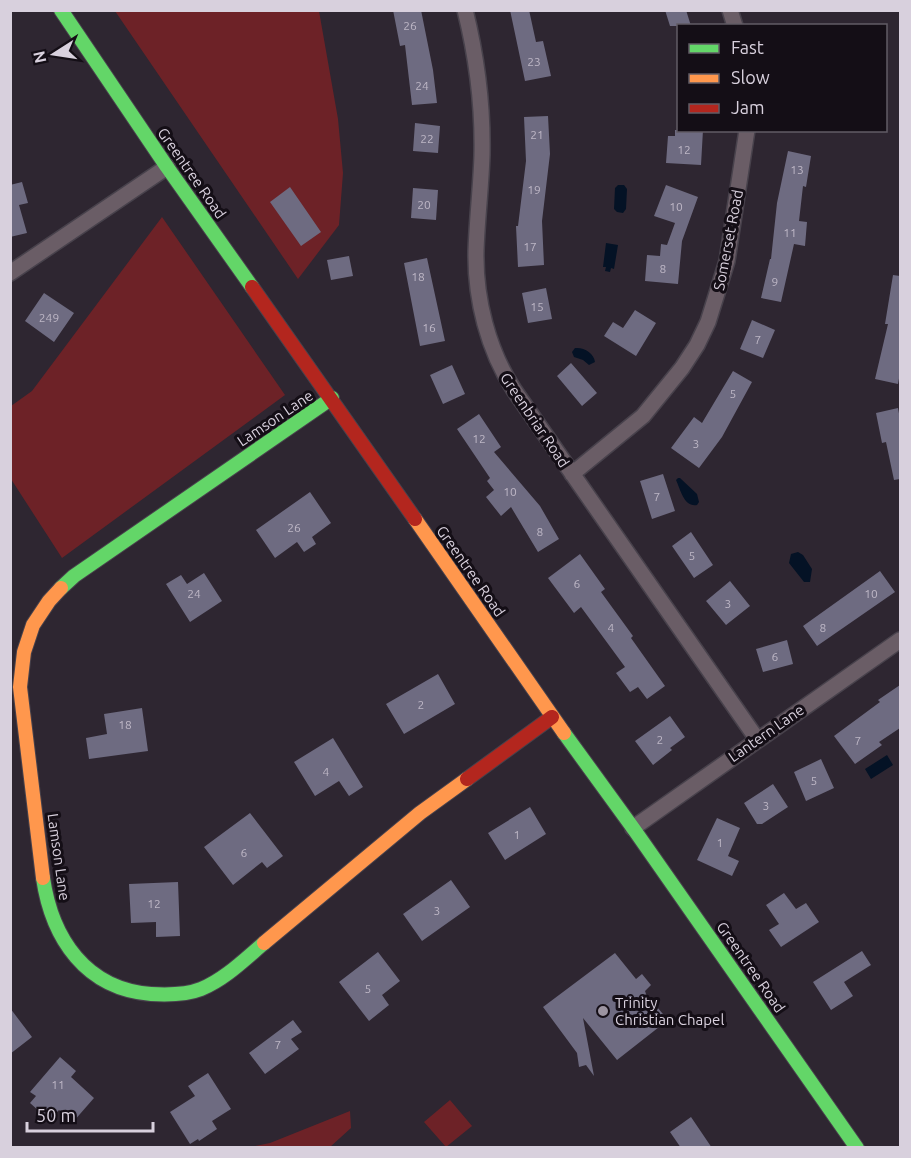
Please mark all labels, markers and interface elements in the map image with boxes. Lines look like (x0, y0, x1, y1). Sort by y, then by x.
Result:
house number: 26 (403, 19, 417, 32)
north arrow (24, 24, 84, 84)
legend (677, 24, 887, 132)
text: Fast (731, 37, 764, 57)
text: N (29, 49, 49, 65)
house number: 23 (527, 55, 541, 68)
text: Slow (731, 67, 770, 87)
house number: 24 (415, 79, 429, 92)
text: Jam (731, 97, 765, 117)
street label: Greentree Road (154, 124, 230, 222)
house number: 21 (530, 128, 544, 141)
house number: 22 (420, 132, 434, 145)
house number: 12 (677, 143, 691, 156)
house number: 13 (790, 163, 804, 176)
house number: 19 (527, 183, 541, 196)
street label: Somerset Road (710, 188, 746, 292)
house number: 20 (417, 198, 431, 211)
house number: 10 (669, 200, 683, 213)
house number: 11 (783, 226, 797, 239)
house number: 17 (523, 240, 537, 253)
house number: 8 (660, 262, 667, 275)
house number: 18 (411, 270, 425, 283)
house number: 9 (772, 275, 778, 288)
house number: 15 (530, 300, 544, 313)
house number: 249 (39, 311, 59, 324)
house number: 16 (422, 321, 436, 334)
house number: 7 (755, 333, 761, 346)
street label: Greenbriar Road (497, 370, 573, 470)
street label: Lamson Lane (234, 386, 316, 450)
house number: 5 (730, 387, 736, 400)
house number: 12 (472, 432, 486, 445)
house number: 3 (693, 437, 699, 450)
house number: 10 (503, 485, 517, 498)
house number: 7 (654, 490, 660, 503)
house number: 26 (287, 521, 301, 534)
street label: Greentree Road (433, 522, 509, 620)
house number: 8 (537, 525, 544, 538)
house number: 5 (689, 549, 695, 562)
house number: 6 (574, 577, 581, 590)
house number: 24 (187, 587, 201, 600)
house number: 10 (864, 587, 878, 600)
house number: 3 (725, 597, 731, 610)
house number: 4 (608, 621, 615, 634)
house number: 8 (820, 621, 827, 634)
house number: 6 (772, 650, 779, 663)
house number: 2 (418, 698, 424, 711)
street label: Lantern Lane (725, 701, 807, 765)
house number: 18 (118, 718, 132, 731)
house number: 2 (657, 733, 663, 746)
house number: 7 (855, 734, 861, 747)
house number: 4 (323, 765, 330, 778)
house number: 5 (811, 774, 817, 787)
house number: 3 (763, 799, 769, 812)
street label: Lamson Lane (44, 812, 74, 902)
house number: 1 (514, 828, 520, 841)
house number: 1 (717, 836, 723, 849)
house number: 6 (241, 846, 248, 859)
house number: 12 (147, 897, 161, 910)
house number: 3 (434, 904, 440, 917)
street label: Greentree Road (713, 918, 789, 1016)
house number: 5 (365, 982, 371, 995)
place label: Trinity Christian Chapel (615, 994, 724, 1028)
marker: Trinity Christian Chapel (596, 1004, 610, 1018)
house number: 7 (275, 1038, 281, 1051)
house number: 11 (51, 1078, 65, 1091)
scale bar (27, 1095, 153, 1133)
text: 50 m (36, 1105, 76, 1125)

